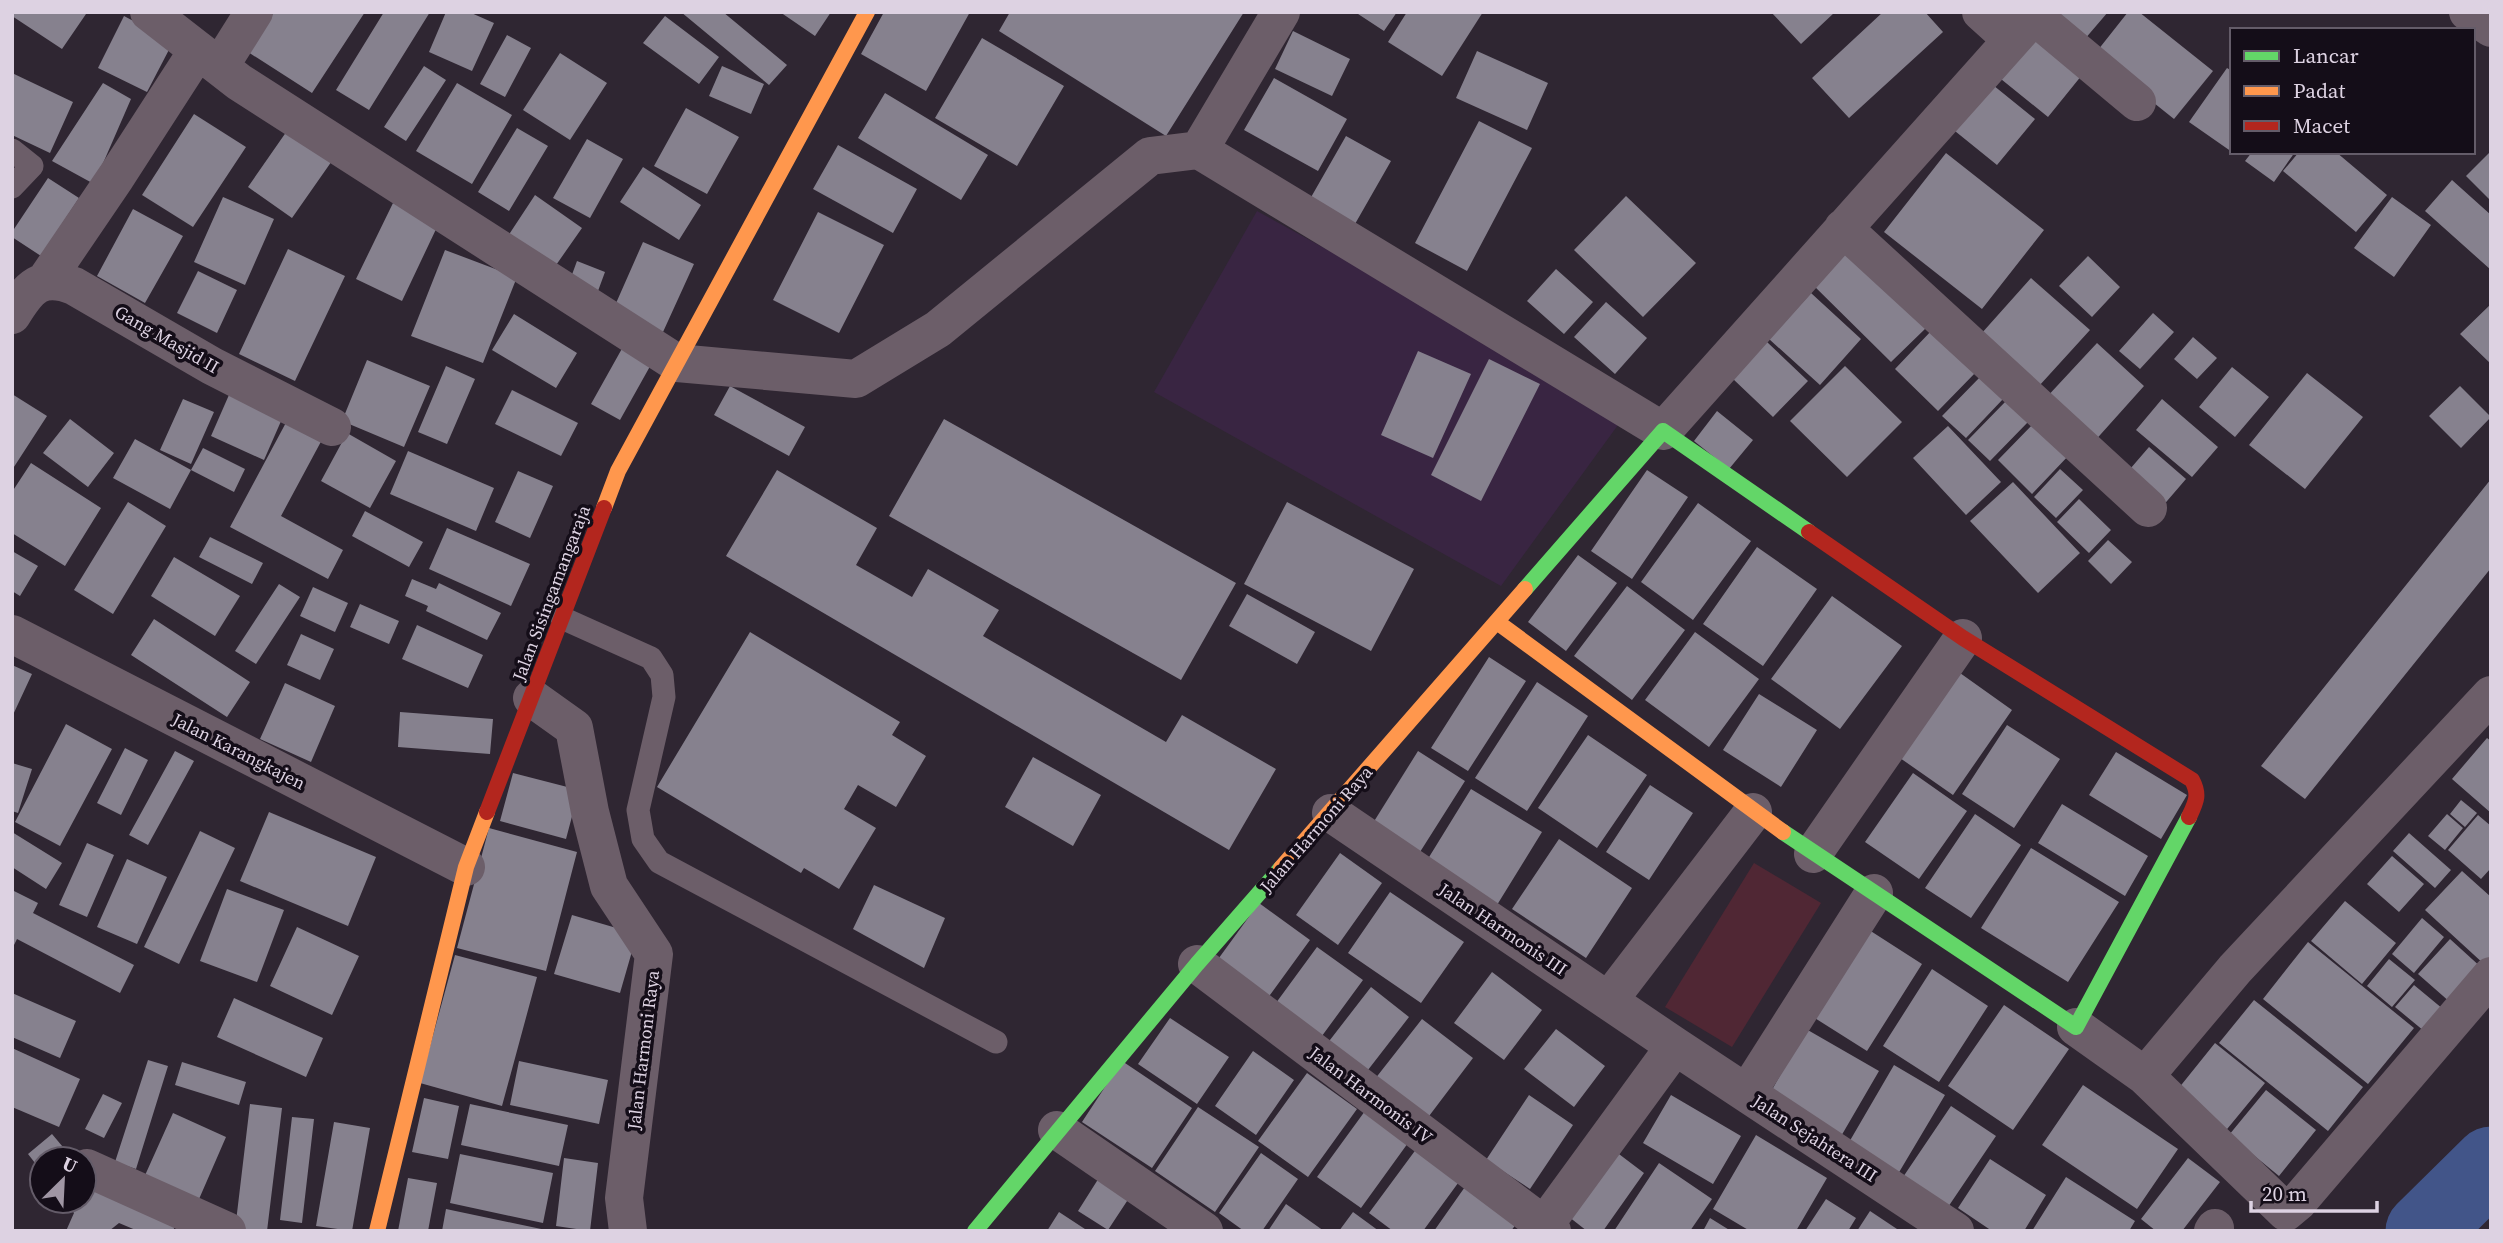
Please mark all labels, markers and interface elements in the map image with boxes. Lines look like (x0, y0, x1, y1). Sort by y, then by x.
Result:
legend (2230, 28, 2475, 154)
text: Lancar (2293, 41, 2359, 70)
text: Padat (2293, 76, 2345, 105)
text: Macet (2293, 111, 2350, 140)
street label: Gang Masjid II (110, 299, 224, 379)
street label: Jalan Sisingamangaraja (506, 501, 596, 685)
street label: Jalan Karangkajen (167, 706, 310, 795)
street label: Jalan Harmoni Raya (1253, 760, 1379, 899)
street label: Jalan Harmonis III (1433, 876, 1572, 981)
street label: Jalan Harmoni Raya (621, 968, 665, 1132)
street label: Jalan Harmonis IV (1303, 1040, 1438, 1150)
street label: Jalan Sejahtera III (1747, 1088, 1882, 1188)
north arrow (28, 1145, 98, 1215)
text: U (58, 1150, 82, 1179)
scale bar (2251, 1170, 2377, 1214)
text: 20 m (2262, 1179, 2307, 1208)

